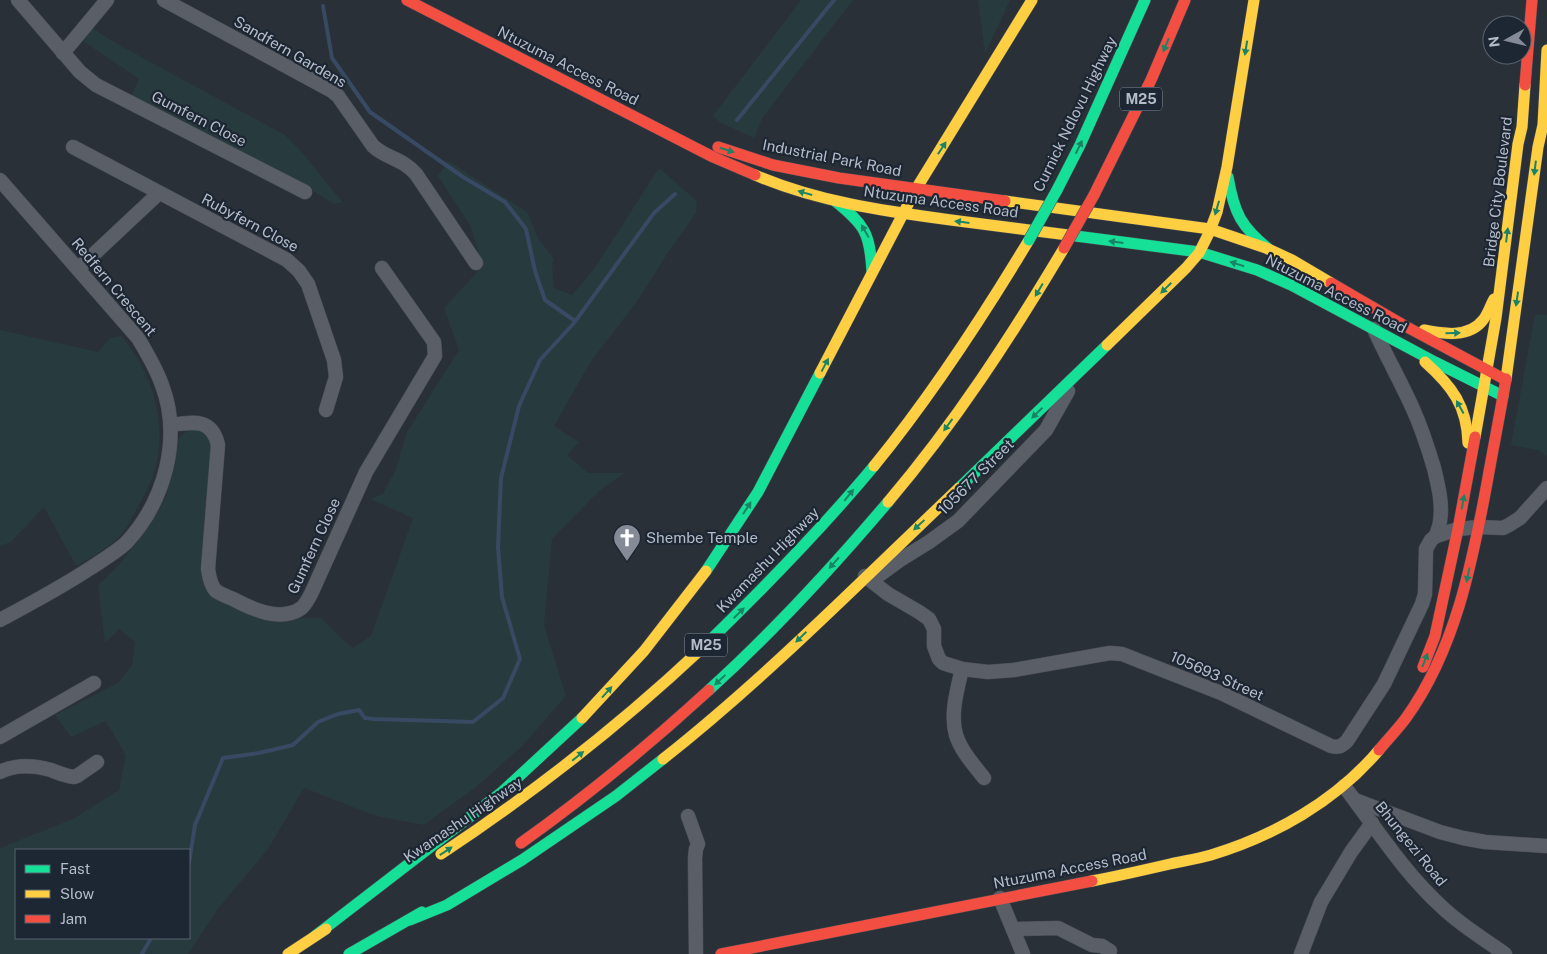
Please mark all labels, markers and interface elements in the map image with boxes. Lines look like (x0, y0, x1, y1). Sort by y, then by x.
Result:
street label: Sandfern Gardens (231, 12, 350, 91)
north arrow (1482, 15, 1532, 65)
street label: Ntuzuma Access Road (495, 23, 642, 109)
street label: Curnick Ndlovu Highway (1030, 33, 1120, 194)
text: N (1485, 35, 1503, 48)
one-way arrow (1161, 38, 1169, 52)
one-way arrow (1242, 40, 1250, 56)
street label: Gumfern Close (149, 87, 249, 150)
road number: M25 (1120, 88, 1162, 110)
street label: Bridge City Boulevard (1480, 116, 1515, 268)
street label: Industrial Park Road (761, 136, 903, 179)
one-way arrow (1075, 139, 1083, 154)
one-way arrow (937, 141, 947, 155)
one-way arrow (719, 147, 734, 154)
one-way arrow (1531, 160, 1539, 176)
street label: Ntuzuma Access Road (863, 182, 1019, 221)
one-way arrow (797, 189, 812, 197)
street label: Rubyfern Close (199, 190, 302, 255)
one-way arrow (1213, 200, 1221, 215)
one-way arrow (954, 218, 970, 226)
one-way arrow (861, 224, 870, 237)
one-way arrow (1503, 227, 1511, 243)
street label: Redfern Crescent (68, 234, 160, 339)
one-way arrow (1108, 237, 1124, 245)
street label: Ntuzuma Access Road (1263, 251, 1410, 337)
one-way arrow (1229, 260, 1244, 268)
one-way arrow (1161, 282, 1173, 294)
one-way arrow (1034, 283, 1043, 296)
one-way arrow (1513, 291, 1521, 307)
one-way arrow (1446, 329, 1462, 337)
one-way arrow (821, 358, 829, 372)
one-way arrow (1456, 399, 1464, 414)
one-way arrow (1031, 407, 1043, 419)
one-way arrow (943, 418, 954, 431)
street label: 105677 Street (934, 435, 1017, 518)
one-way arrow (844, 488, 855, 501)
one-way arrow (1460, 494, 1468, 510)
street label: Gumfern Close (284, 495, 343, 597)
one-way arrow (742, 501, 752, 514)
street label: Kwamashu Highway (713, 504, 822, 616)
one-way arrow (913, 519, 925, 531)
church icon: Shembe Temple (612, 523, 642, 562)
place label: Shembe Temple (646, 529, 758, 546)
one-way arrow (828, 557, 840, 569)
one-way arrow (1464, 567, 1472, 583)
one-way arrow (732, 607, 744, 619)
one-way arrow (795, 631, 807, 643)
road number: M25 (685, 634, 727, 656)
street label: 105693 Street (1168, 647, 1267, 704)
one-way arrow (1421, 652, 1429, 667)
one-way arrow (714, 674, 727, 685)
one-way arrow (601, 687, 613, 699)
one-way arrow (571, 750, 584, 761)
street label: Kwamashu Highway (400, 773, 525, 866)
street label: Bhungezi Road (1372, 798, 1451, 889)
street label: Ntuzuma Access Road (992, 845, 1148, 892)
one-way arrow (440, 846, 453, 856)
legend (15, 849, 190, 939)
text: Fast (60, 860, 90, 877)
text: Slow (60, 885, 95, 902)
text: Jam (60, 910, 87, 927)

